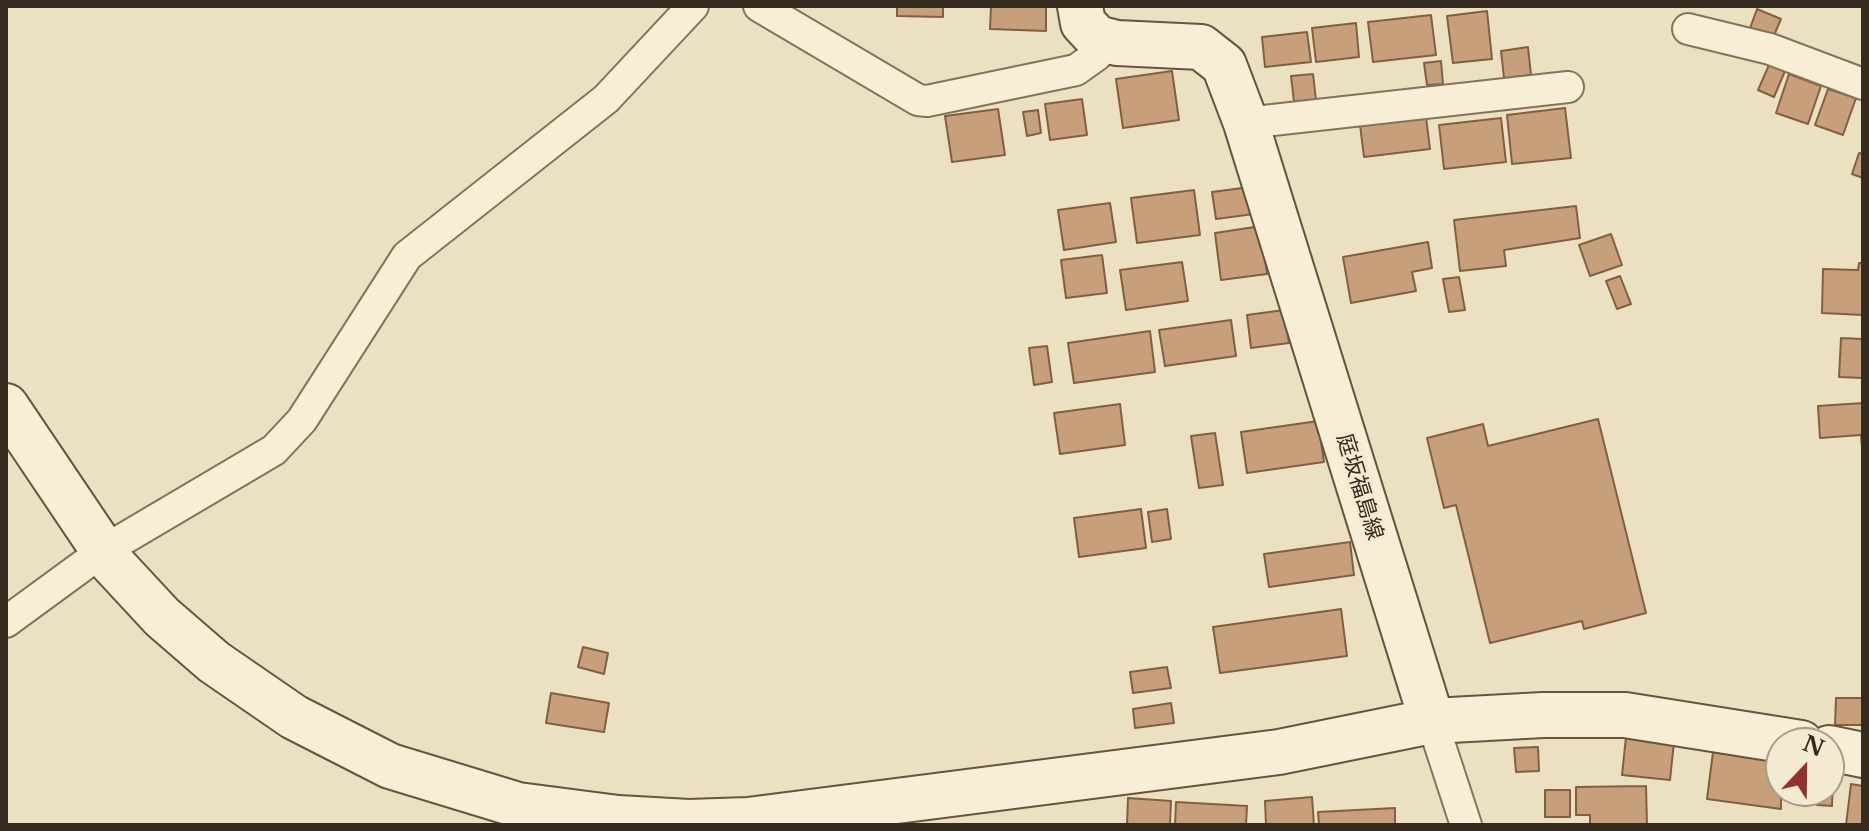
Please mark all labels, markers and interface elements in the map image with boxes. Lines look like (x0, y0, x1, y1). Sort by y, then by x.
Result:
street label: 庭坂福島線 (1330, 431, 1388, 543)
north arrow (1765, 727, 1845, 807)
text: N (1799, 730, 1828, 763)

